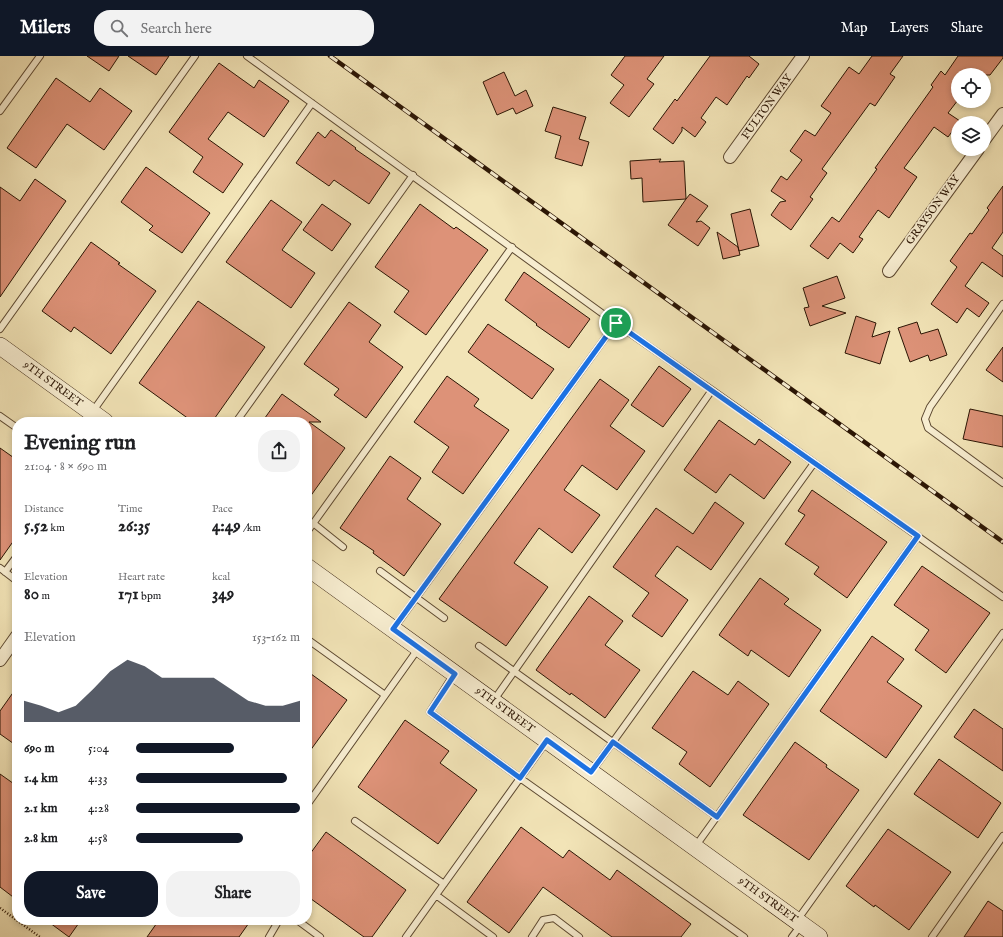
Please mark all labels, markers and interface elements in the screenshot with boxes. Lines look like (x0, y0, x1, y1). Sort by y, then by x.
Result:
search box (94, 10, 374, 46)
text: Milers (20, 16, 70, 40)
icon: search (108, 17, 130, 39)
text: Search here (140, 19, 212, 38)
text: Map (841, 19, 868, 37)
text: Layers (890, 19, 929, 37)
text: Share (951, 19, 983, 37)
map controls (951, 68, 991, 156)
button: locate (951, 68, 991, 108)
street label: FULTON WAY (739, 71, 796, 142)
button: layers (951, 116, 991, 156)
street label: GRAYSON WAY (903, 172, 963, 248)
pin (599, 306, 633, 340)
icon: arrive (605, 312, 627, 334)
street label: 9TH STREET (20, 357, 85, 410)
text: Evening run (24, 429, 136, 457)
button: share (258, 430, 300, 472)
text: 21:04 · 8 × 690 m (24, 458, 107, 475)
text: Distance (24, 502, 64, 516)
text: Time (118, 502, 142, 516)
text: Pace (212, 502, 233, 516)
text: 5.52 (24, 516, 48, 537)
text: 26:35 (118, 516, 150, 537)
text: 4:49 (212, 516, 241, 537)
text: km (48, 521, 65, 535)
text: /km (241, 521, 261, 535)
text: Elevation (24, 570, 68, 584)
text: Heart rate (118, 570, 165, 584)
text: kcal (212, 570, 230, 584)
text: 80 (24, 584, 39, 605)
text: 171 (118, 584, 139, 605)
text: 349 (212, 584, 234, 605)
text: m (39, 589, 50, 603)
text: bpm (139, 589, 161, 603)
text: Elevation (24, 629, 76, 646)
text: 153–162 m (252, 629, 300, 646)
street label: 9TH STREET (472, 683, 537, 736)
text: 690 m (24, 740, 54, 757)
text: 5:04 (88, 740, 109, 757)
text: 1.4 km (24, 770, 58, 787)
text: 4:33 (88, 770, 108, 787)
text: 2.1 km (24, 800, 58, 817)
text: 4:28 (88, 800, 109, 817)
text: 2.8 km (24, 830, 58, 847)
text: 4:58 (88, 830, 108, 847)
button: Save (24, 871, 158, 917)
button: Share (166, 871, 300, 917)
street label: 9TH STREET (735, 873, 800, 926)

